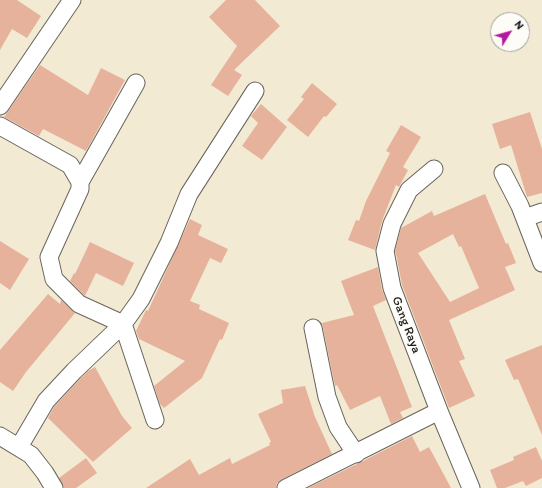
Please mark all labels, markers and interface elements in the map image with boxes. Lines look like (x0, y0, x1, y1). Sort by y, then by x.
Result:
north arrow (490, 12, 530, 52)
text: N (512, 18, 527, 32)
street label: Gang Raya (388, 294, 424, 356)

